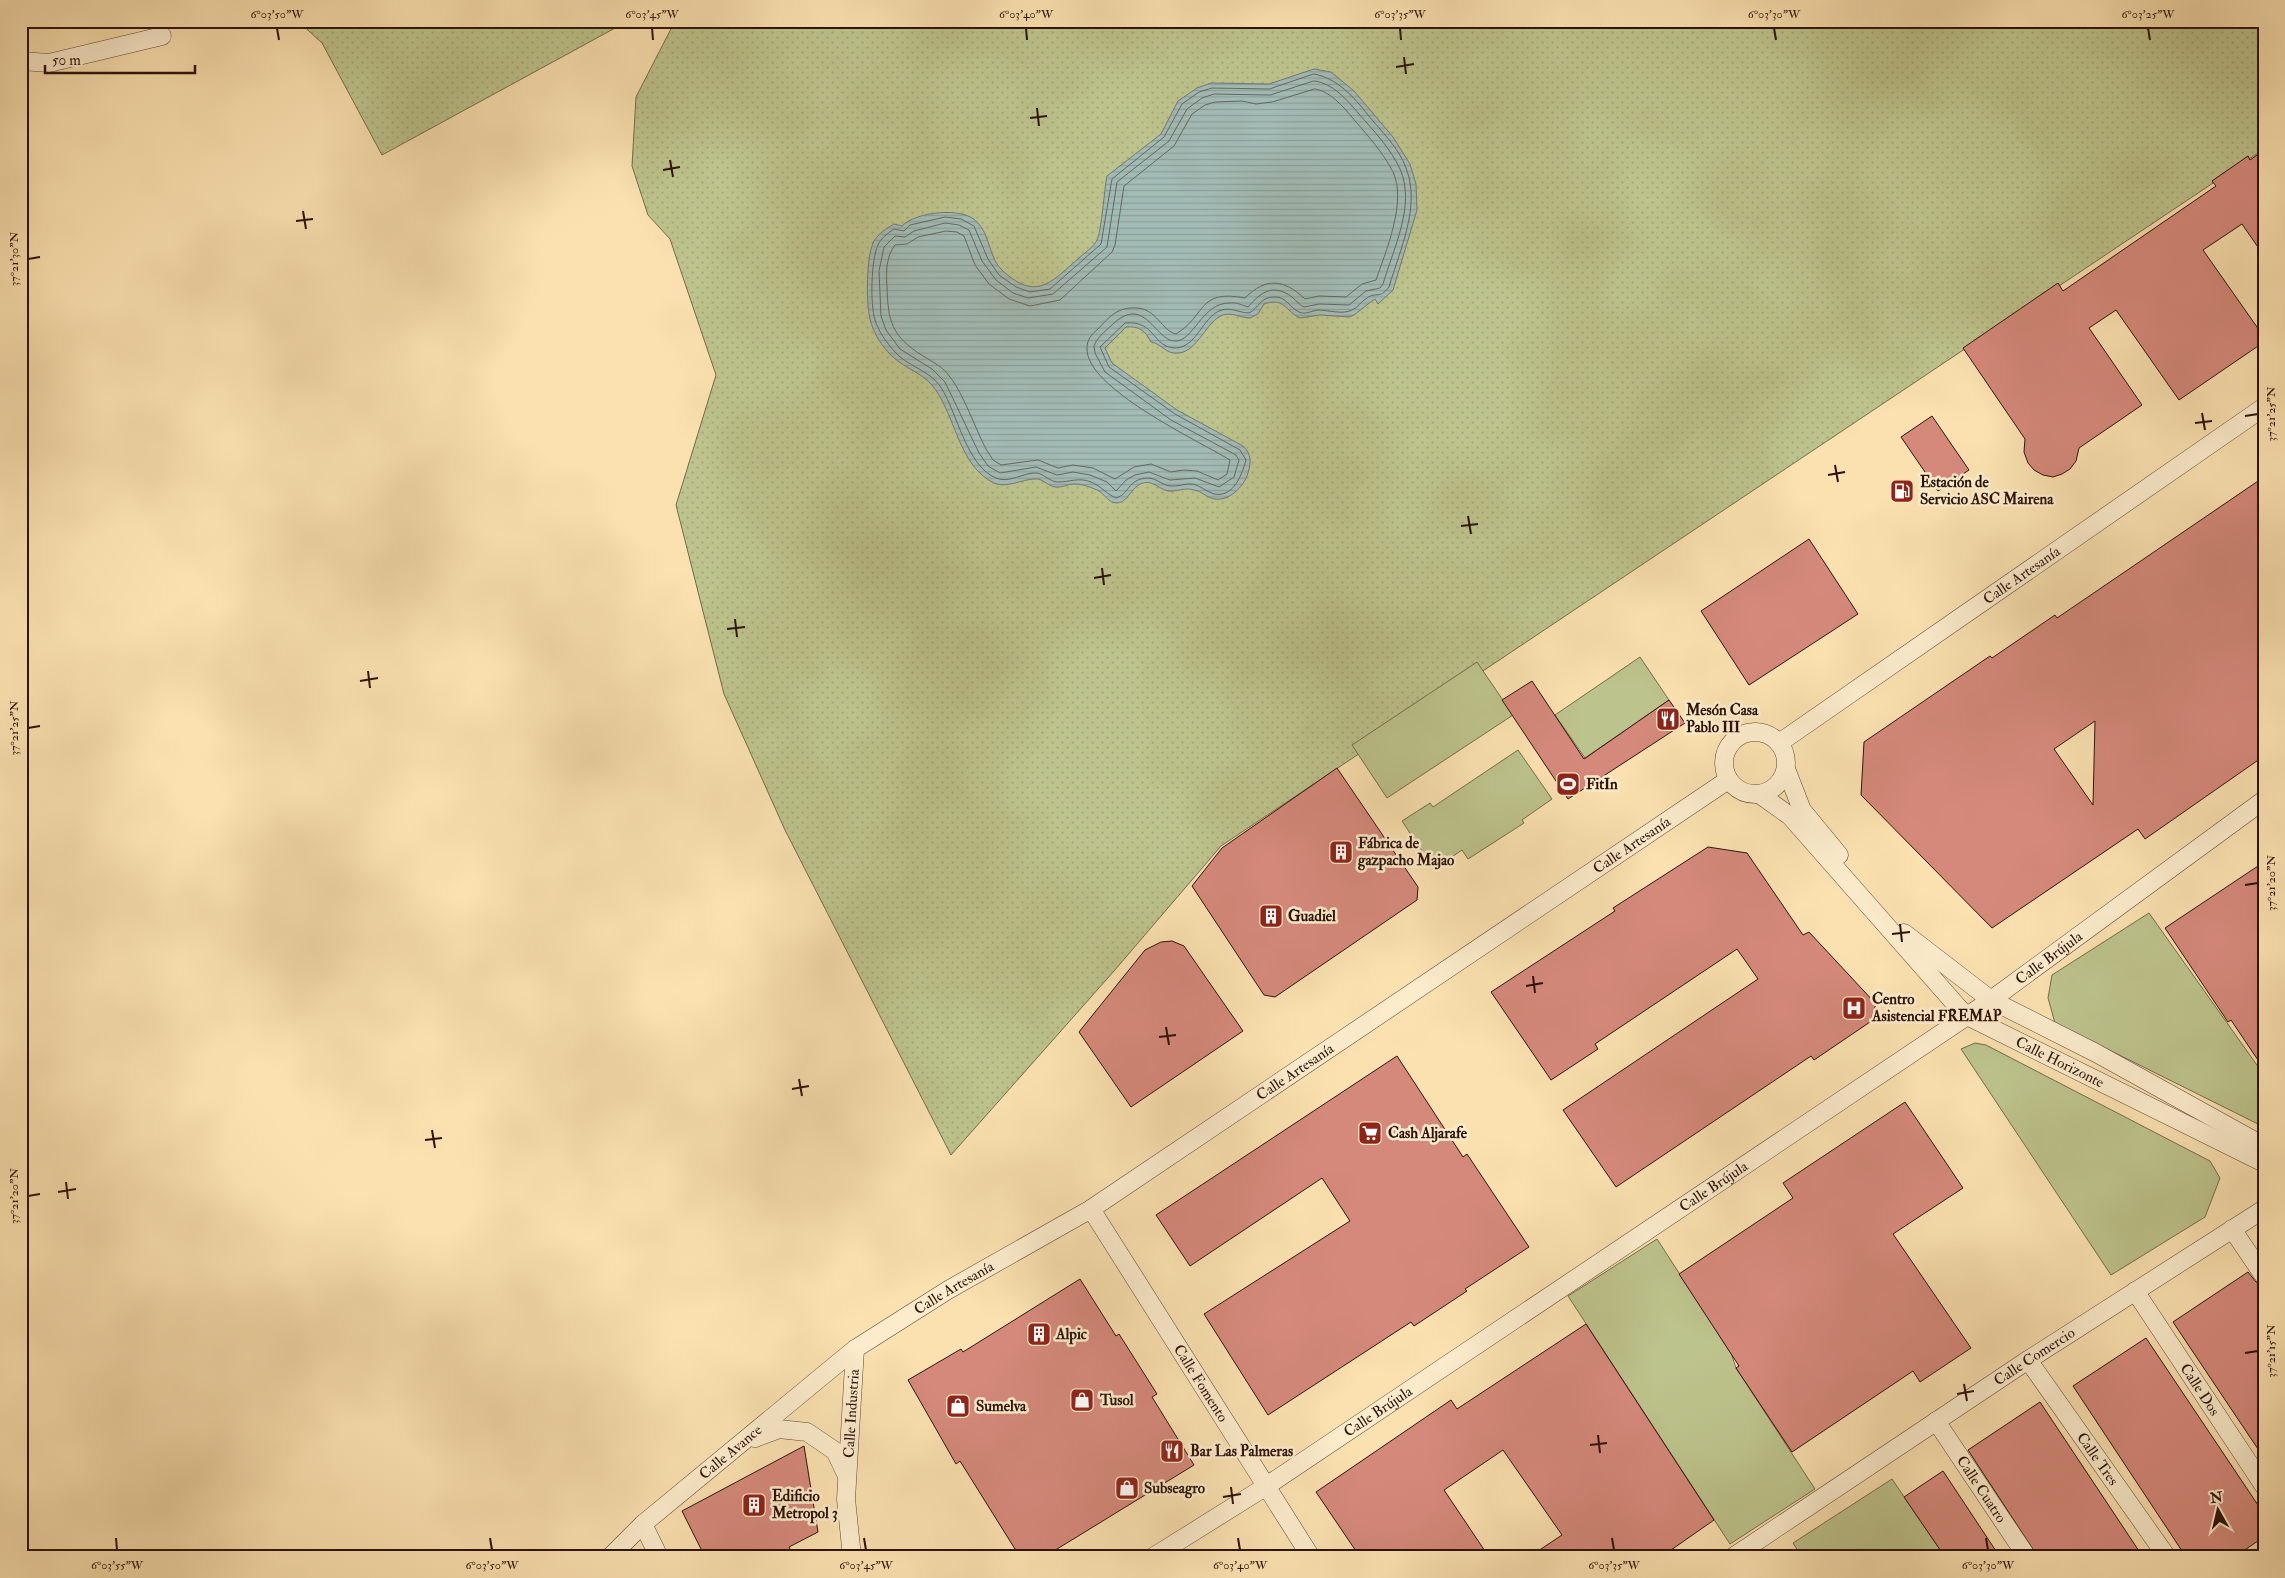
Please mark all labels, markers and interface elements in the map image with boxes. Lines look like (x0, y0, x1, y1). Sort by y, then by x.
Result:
text: 6°03'50"W (251, 7, 304, 22)
text: 6°03'45"W (625, 7, 679, 22)
text: 6°03'40"W (999, 7, 1054, 22)
text: 6°03'35"W (1374, 7, 1427, 22)
text: 6°03'30"W (1748, 7, 1801, 22)
text: 6°03'25"W (2122, 7, 2175, 22)
scale bar (45, 42, 195, 74)
text: 50 m (52, 51, 81, 70)
text: 37°21'30"N (7, 231, 22, 286)
text: 37°21'25"N (2264, 386, 2279, 442)
place label: Estación de Servicio ASC Mairena (1920, 473, 2054, 509)
fuel station icon: Estación de Servicio ASC Mairena (1889, 478, 1915, 504)
street label: Calle Artesanía (1979, 542, 2065, 609)
text: 37°21'25"N (7, 700, 22, 756)
place label: Mesón Casa Pablo III (1685, 701, 1759, 737)
restaurant icon: Mesón Casa Pablo III (1655, 706, 1681, 732)
sports icon: FitIn (1555, 771, 1581, 797)
place label: FitIn (1586, 775, 1618, 794)
street label: Calle Artesanía (1590, 812, 1675, 878)
place label: Fábrica de gazpacho Majao (1357, 834, 1455, 871)
building icon: Fábrica de gazpacho Majao (1328, 839, 1354, 865)
text: 37°21'20"N (2264, 855, 2279, 911)
building icon: Guadiel (1258, 903, 1284, 929)
place label: Guadiel (1288, 907, 1336, 926)
street label: Calle Brújula (2012, 927, 2087, 989)
place label: Centro Asistencial FREMAP (1871, 990, 2002, 1026)
hospital icon: Centro Asistencial FREMAP (1841, 995, 1867, 1021)
street label: Calle Horizonte (2012, 1033, 2107, 1092)
street label: Calle Artesanía (1253, 1039, 1338, 1105)
supermarket icon: Cash Aljarafe (1357, 1120, 1383, 1146)
place label: Cash Aljarafe (1388, 1124, 1468, 1143)
street label: Calle Brújula (1676, 1156, 1752, 1216)
text: 37°21'20"N (7, 1168, 22, 1224)
street label: Calle Artesanía (911, 1257, 998, 1319)
building icon: Alpic (1026, 1321, 1052, 1347)
street label: Calle Comercio (1990, 1323, 2079, 1390)
text: 37°21'15"N (2264, 1324, 2279, 1378)
place label: Alpic (1055, 1325, 1088, 1345)
street label: Calle Fomento (1169, 1341, 1232, 1426)
street label: Calle Dos (2176, 1360, 2224, 1419)
street label: Calle Industria (839, 1368, 864, 1458)
street label: Calle Brújula (1340, 1381, 1417, 1441)
shop icon: Tusol (1069, 1387, 1095, 1413)
place label: Tusol (1099, 1391, 1134, 1410)
shop icon: Sumelva (945, 1393, 971, 1419)
place label: Sumelva (976, 1397, 1027, 1416)
street label: Calle Avance (695, 1421, 766, 1484)
street label: Calle Tres (2072, 1429, 2123, 1489)
restaurant icon: Bar Las Palmeras (1159, 1438, 1185, 1464)
place label: Bar Las Palmeras (1190, 1442, 1293, 1461)
street label: Calle Cuatro (1952, 1452, 2010, 1527)
shop icon: Subseagro (1114, 1475, 1140, 1501)
place label: Subseagro (1144, 1479, 1206, 1499)
north arrow (2192, 1486, 2242, 1536)
place label: Edificio Metropol 3 (771, 1487, 838, 1524)
text: N (2208, 1488, 2224, 1507)
building icon: Edificio Metropol 3 (741, 1492, 767, 1518)
text: 6°03'55"W (91, 1558, 144, 1573)
text: 6°03'50"W (466, 1558, 519, 1573)
text: 6°03'45"W (839, 1558, 893, 1573)
text: 6°03'40"W (1213, 1558, 1268, 1573)
text: 6°03'35"W (1588, 1558, 1641, 1573)
text: 6°03'30"W (1962, 1558, 2015, 1573)

